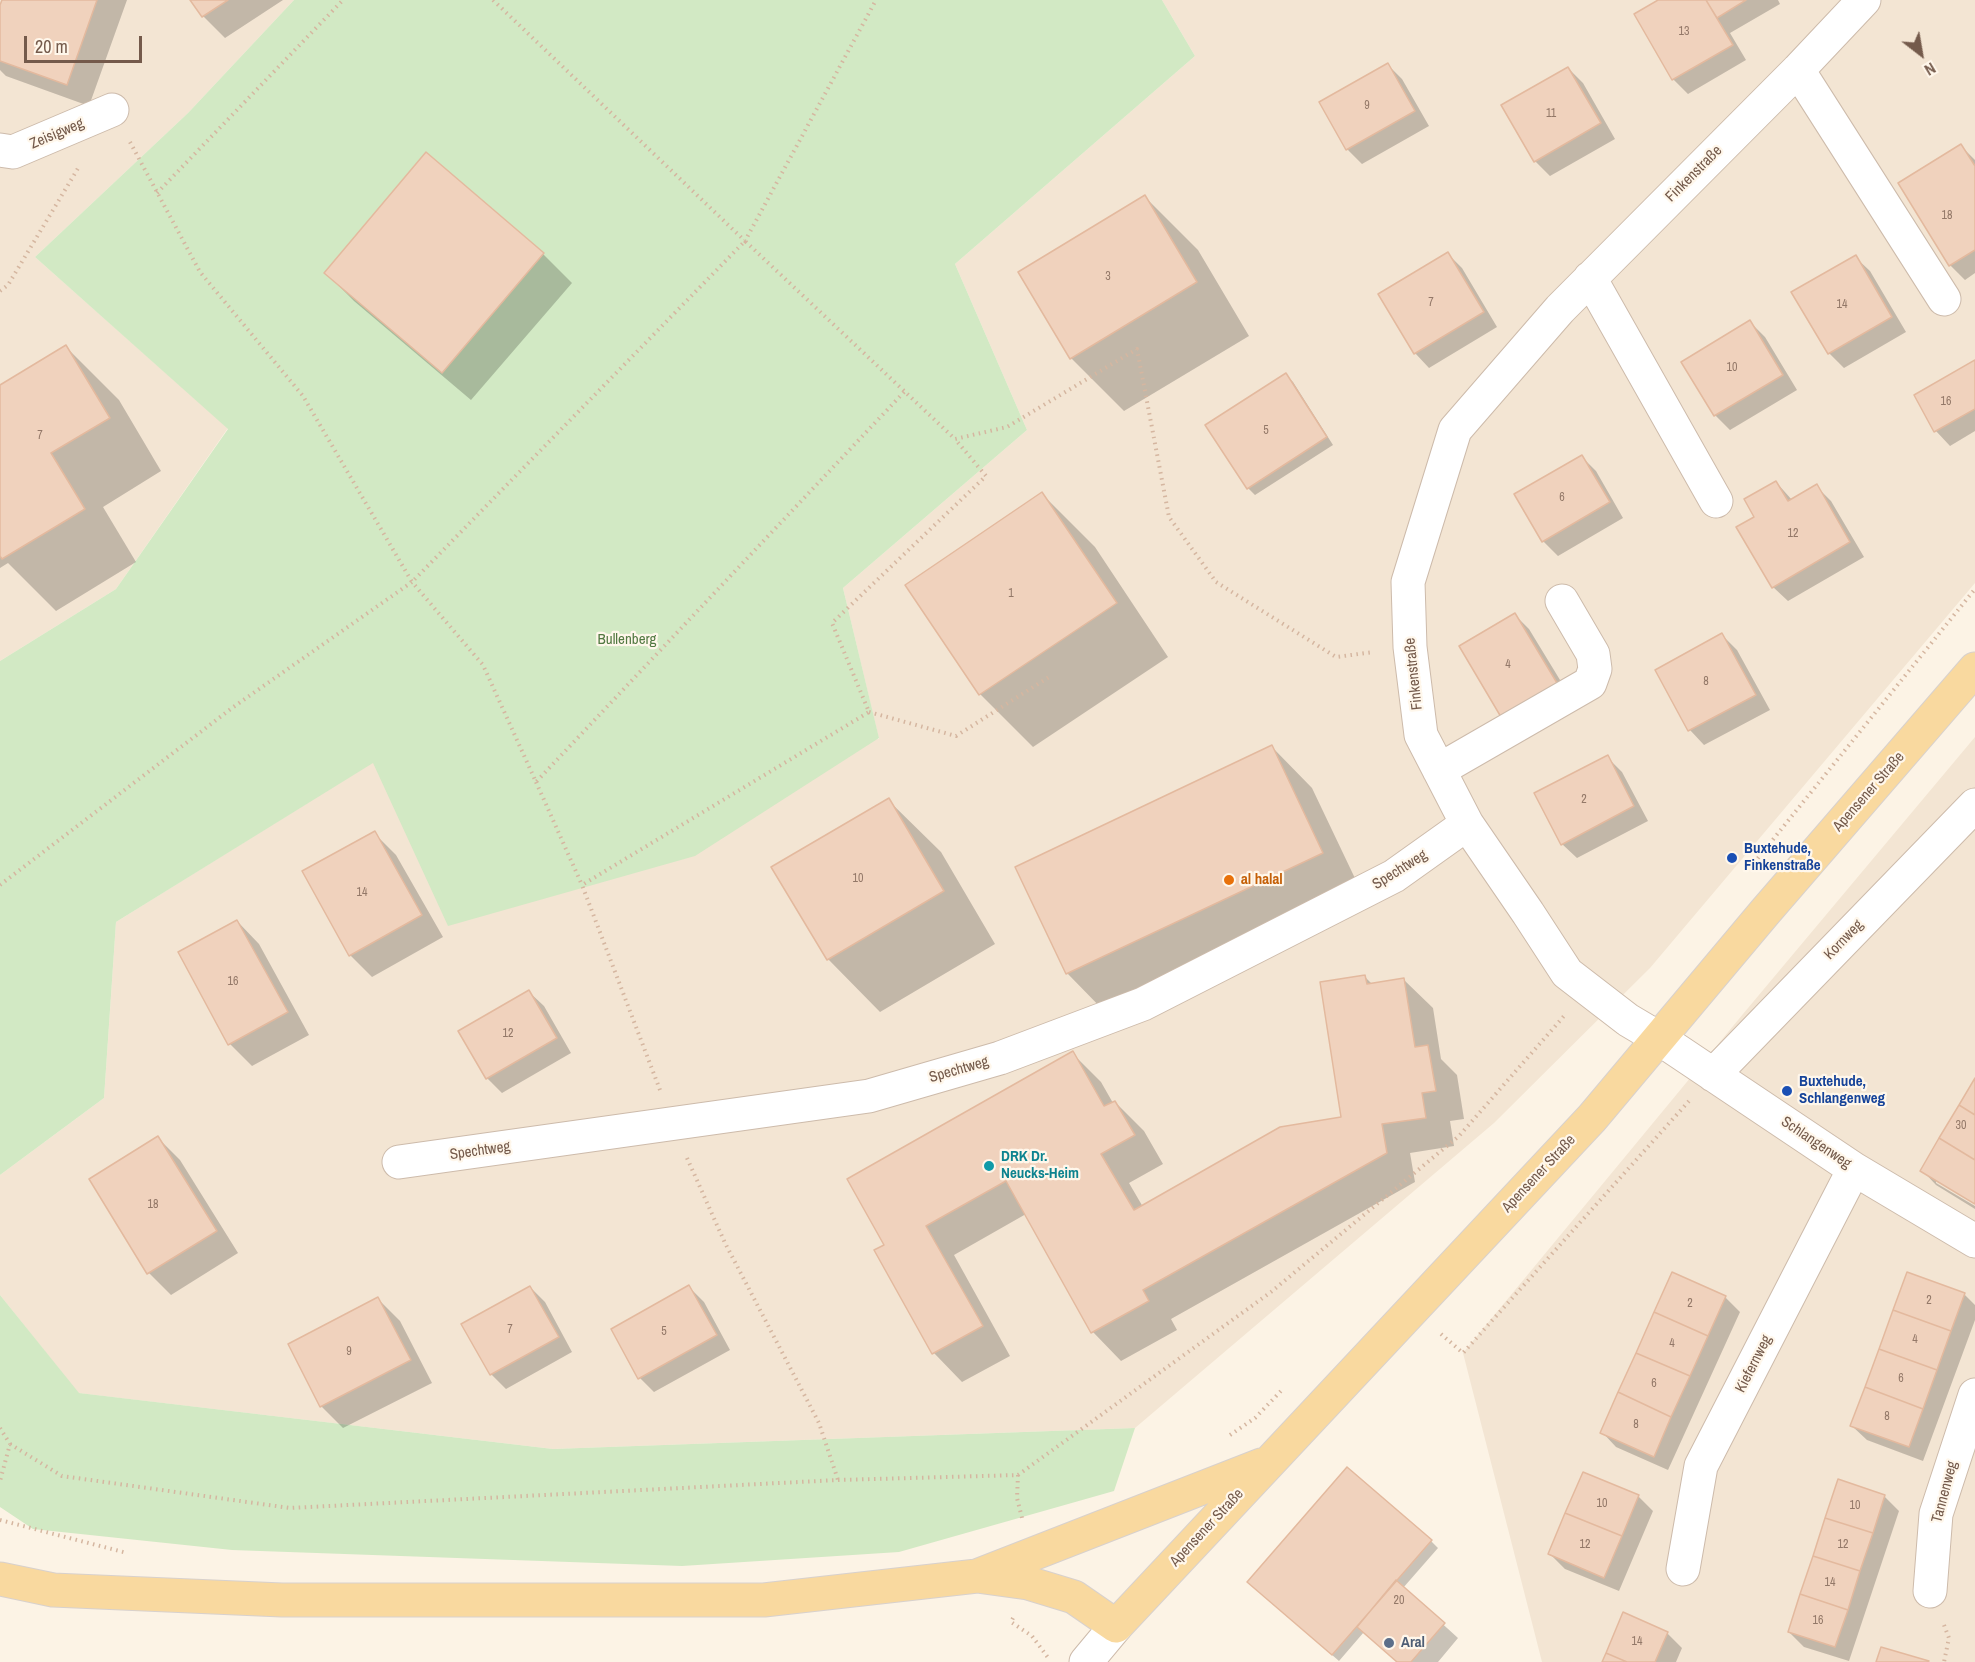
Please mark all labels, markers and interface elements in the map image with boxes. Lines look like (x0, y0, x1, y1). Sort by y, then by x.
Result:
scale bar (27, 24, 146, 62)
north arrow (1891, 24, 1951, 84)
house number: 13 (1679, 25, 1689, 39)
text: 20 m (35, 34, 68, 59)
text: N (1921, 58, 1940, 81)
house number: 9 (1364, 99, 1370, 113)
house number: 11 (1546, 107, 1556, 121)
street label: Zeisigweg (27, 115, 87, 153)
street label: Finkenstraße (1662, 142, 1726, 206)
house number: 18 (1942, 209, 1952, 223)
house number: 3 (1105, 270, 1111, 284)
house number: 7 (1428, 296, 1434, 310)
house number: 14 (1837, 298, 1847, 312)
house number: 10 (1727, 361, 1737, 375)
house number: 16 (1941, 395, 1951, 409)
house number: 5 (1263, 424, 1269, 438)
house number: 7 (37, 429, 43, 443)
house number: 6 (1559, 491, 1565, 505)
house number: 12 (1788, 527, 1798, 541)
house number: 1 (1008, 587, 1014, 601)
park label: Bullenberg (598, 631, 656, 649)
street label: Finkenstraße (1401, 637, 1427, 711)
house number: 4 (1505, 658, 1511, 672)
house number: 8 (1703, 675, 1709, 689)
street label: Apensener Straße (1829, 748, 1909, 836)
house number: 2 (1581, 793, 1587, 807)
place label: Buxtehude, Finkenstraße (1744, 840, 1821, 875)
street label: Spechtweg (1369, 846, 1431, 894)
marker: Buxtehude, Finkenstraße (1725, 851, 1739, 865)
place label: al halal (1241, 871, 1283, 889)
house number: 10 (853, 872, 863, 886)
marker: al halal (1222, 873, 1236, 887)
house number: 14 (357, 886, 367, 900)
street label: Kornweg (1821, 916, 1867, 964)
house number: 16 (228, 975, 238, 989)
house number: 12 (503, 1027, 513, 1041)
street label: Spechtweg (927, 1053, 991, 1087)
place label: Buxtehude, Schlangenweg (1799, 1073, 1885, 1108)
marker: Buxtehude, Schlangenweg (1780, 1084, 1794, 1098)
street label: Schlangenweg (1778, 1113, 1854, 1173)
house number: 30 (1956, 1119, 1966, 1133)
street label: Apensener Straße (1498, 1131, 1580, 1217)
street label: Spechtweg (449, 1138, 511, 1164)
place label: DRK Dr. Neucks-Heim (1001, 1148, 1079, 1183)
marker: DRK Dr. Neucks-Heim (982, 1159, 996, 1173)
house number: 18 (148, 1198, 158, 1212)
house number: 2 (1926, 1294, 1932, 1308)
house number: 2 (1687, 1297, 1693, 1311)
house number: 7 (507, 1323, 513, 1337)
house number: 5 (661, 1325, 667, 1339)
street label: Kiefernweg (1732, 1332, 1776, 1396)
house number: 4 (1912, 1333, 1918, 1347)
house number: 4 (1669, 1337, 1675, 1351)
house number: 9 (346, 1345, 352, 1359)
house number: 6 (1898, 1372, 1904, 1386)
house number: 6 (1651, 1377, 1657, 1391)
house number: 8 (1884, 1410, 1890, 1424)
house number: 8 (1633, 1418, 1639, 1432)
street label: Tannenweg (1928, 1459, 1962, 1525)
street label: Apensener Straße (1166, 1485, 1248, 1571)
house number: 10 (1597, 1497, 1607, 1511)
house number: 10 (1850, 1499, 1860, 1513)
house number: 12 (1580, 1538, 1590, 1552)
house number: 12 (1838, 1538, 1848, 1552)
house number: 14 (1825, 1576, 1835, 1590)
house number: 20 (1394, 1594, 1404, 1608)
house number: 16 (1813, 1614, 1823, 1628)
place label: Aral (1401, 1634, 1425, 1652)
house number: 14 (1632, 1635, 1642, 1649)
marker: Aral (1382, 1636, 1396, 1650)

